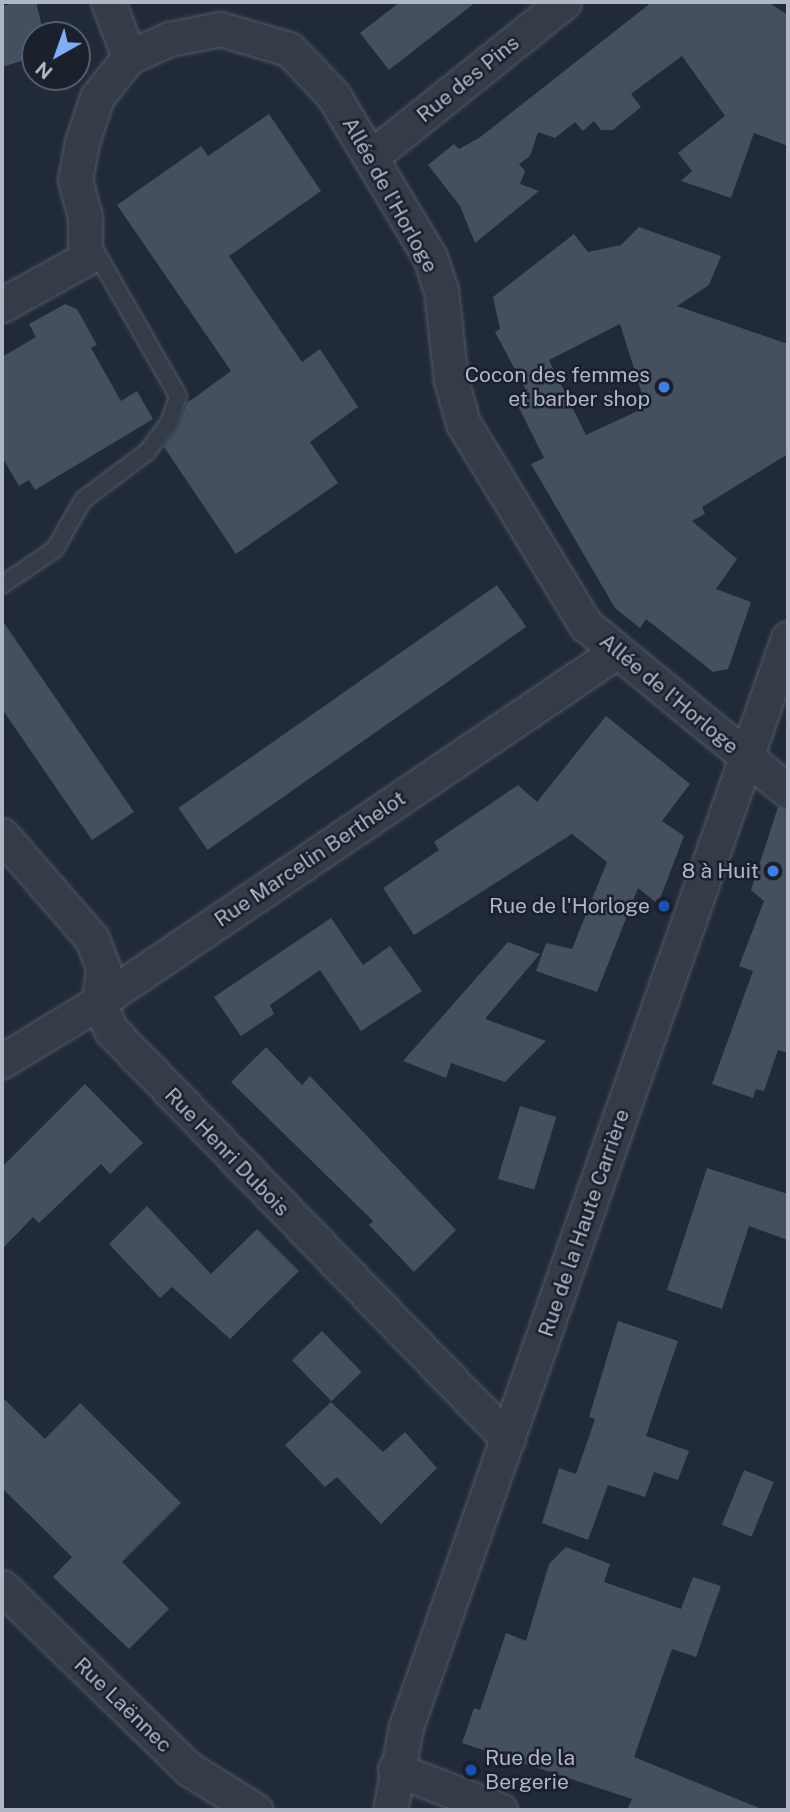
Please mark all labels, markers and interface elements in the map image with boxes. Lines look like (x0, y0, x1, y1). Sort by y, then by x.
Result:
north arrow (21, 21, 91, 91)
street label: Rue des Pins (412, 30, 524, 128)
text: N (31, 57, 57, 84)
street label: Allée de l'Horloge (337, 113, 443, 277)
place label: Cocon des femmes et barber shop (464, 362, 650, 412)
marker: Cocon des femmes et barber shop (656, 379, 672, 395)
street label: Allée de l'Horloge (594, 628, 744, 760)
street label: Rue Marcelin Berthelot (210, 786, 410, 932)
place label: 8 à Huit (682, 858, 759, 884)
marker: 8 à Huit (765, 863, 781, 879)
place label: Rue de l'Horloge (488, 893, 650, 919)
marker: Rue de l'Horloge (656, 898, 672, 914)
street label: Rue Henri Dubois (159, 1083, 295, 1221)
street label: Rue de la Haute Carrière (533, 1106, 635, 1340)
street label: Rue Laënnec (69, 1652, 177, 1758)
place label: Rue de la Bergerie (485, 1745, 576, 1795)
marker: Rue de la Bergerie (463, 1762, 479, 1778)

